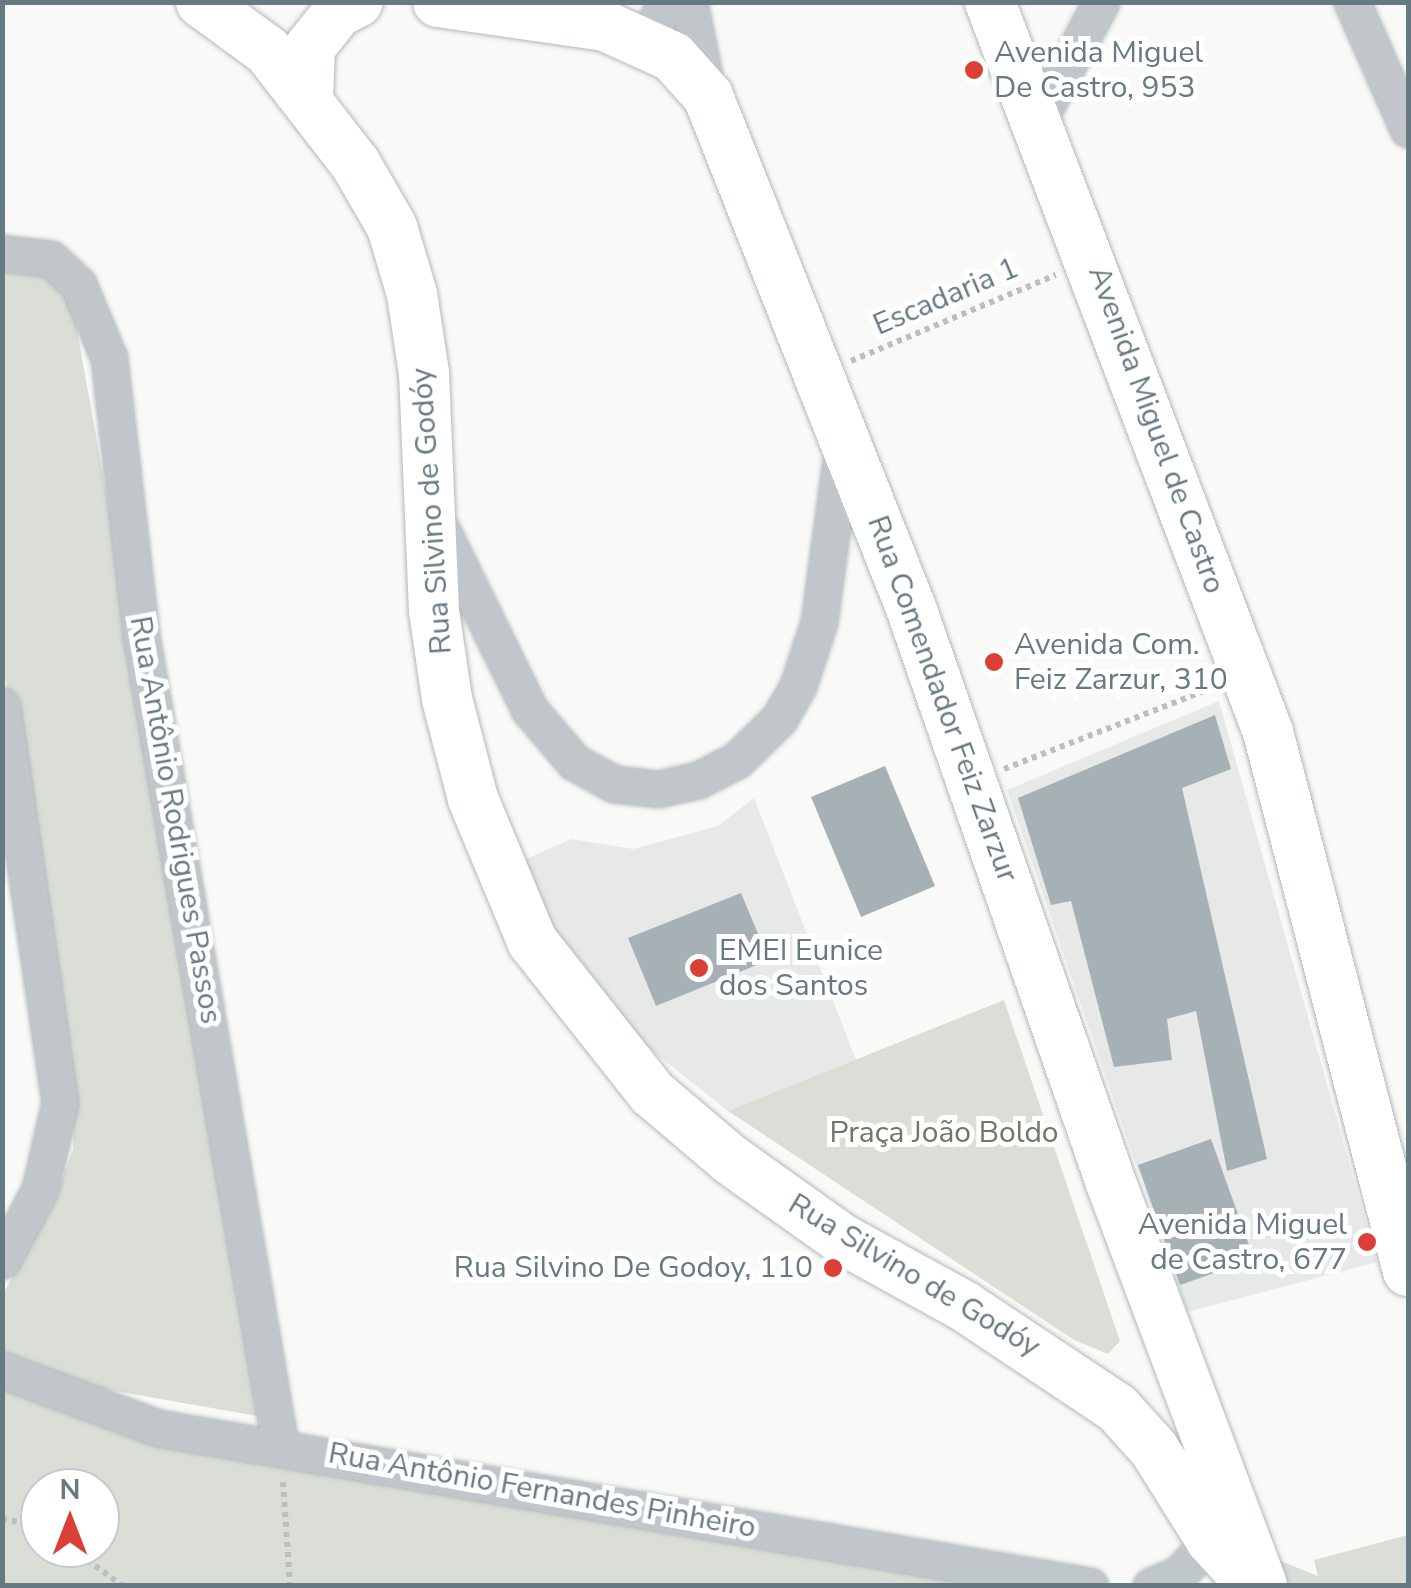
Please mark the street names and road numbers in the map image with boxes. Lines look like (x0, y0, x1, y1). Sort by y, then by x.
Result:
street label: Escadaria 1 (868, 250, 1024, 344)
street label: Avenida Miguel de Castro (1080, 261, 1232, 599)
street label: Rua Silvino de Godóy (404, 366, 460, 656)
street label: Rua Comendador Feiz Zarzur (859, 511, 1025, 887)
street label: Rua Antônio Rodrigues Passos (121, 613, 229, 1027)
street label: Rua Silvino de Godóy (782, 1187, 1046, 1365)
street label: Rua Antônio Fernandes Pinheiro (326, 1436, 758, 1546)

